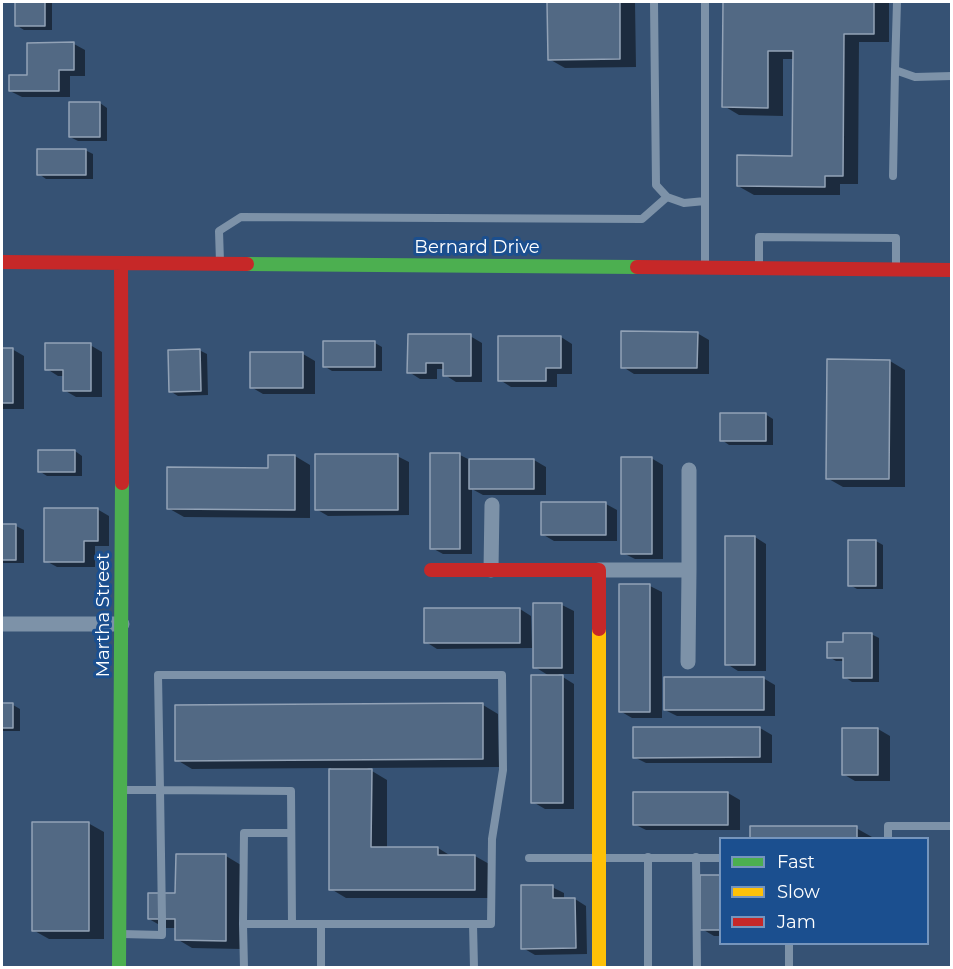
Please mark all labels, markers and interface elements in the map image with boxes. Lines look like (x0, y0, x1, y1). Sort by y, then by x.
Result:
street label: Bernard Drive (414, 237, 540, 259)
street label: Martha Street (93, 553, 115, 677)
legend (719, 837, 929, 945)
text: Fast (777, 851, 815, 873)
text: Slow (777, 881, 820, 903)
text: Jam (777, 911, 816, 933)

